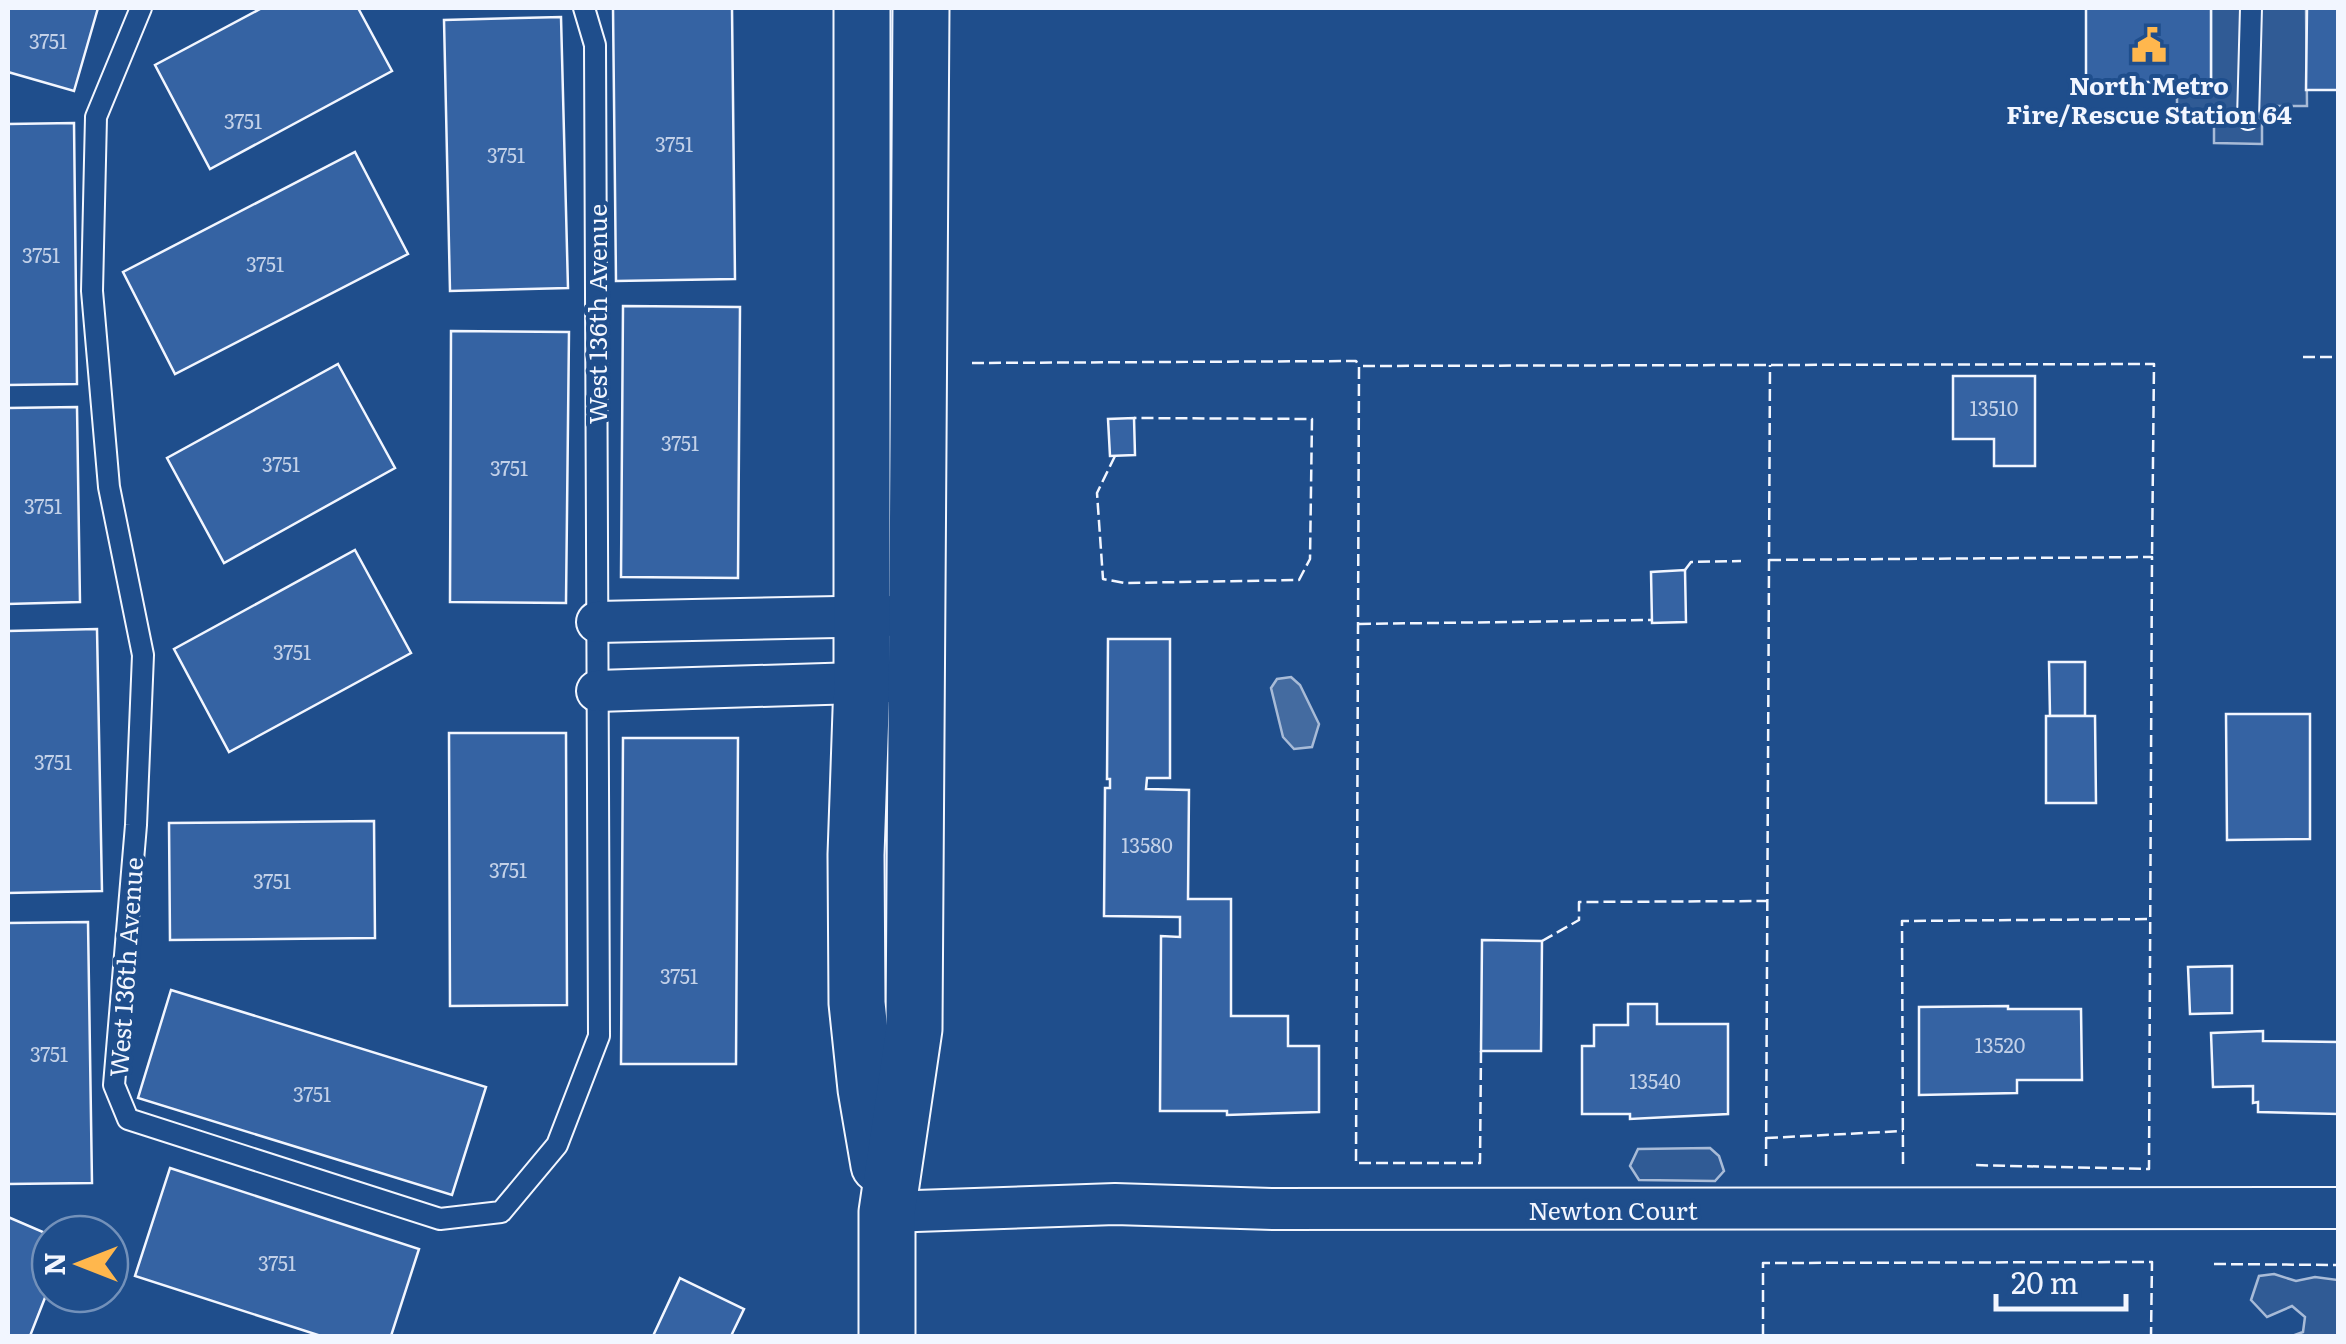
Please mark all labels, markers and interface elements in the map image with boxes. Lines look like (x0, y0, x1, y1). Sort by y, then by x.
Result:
house number: 3751 (29, 25, 67, 55)
public building icon: North Metro Fire/Rescue Station 64 (2130, 26, 2168, 64)
place label: North Metro Fire/Rescue Station 64 (2006, 66, 2292, 132)
house number: 3751 (224, 105, 262, 135)
house number: 3751 (655, 128, 693, 158)
house number: 3751 (487, 139, 525, 169)
street label: West 136th Avenue (578, 204, 615, 424)
house number: 3751 (22, 239, 60, 269)
house number: 3751 (246, 248, 284, 278)
house number: 13510 (1970, 392, 2018, 422)
house number: 3751 (661, 427, 699, 457)
house number: 3751 (262, 448, 300, 478)
house number: 3751 (490, 452, 528, 482)
house number: 3751 (24, 490, 62, 520)
house number: 3751 (273, 636, 311, 666)
house number: 3751 (34, 746, 72, 776)
house number: 13580 (1121, 829, 1173, 859)
house number: 3751 (489, 854, 527, 884)
street label: West 136th Avenue (99, 856, 151, 1078)
house number: 3751 (253, 865, 291, 895)
house number: 3751 (660, 960, 698, 990)
house number: 13520 (1975, 1029, 2025, 1059)
house number: 3751 (30, 1038, 68, 1068)
house number: 13540 (1629, 1065, 1681, 1095)
house number: 3751 (293, 1078, 331, 1108)
street label: Newton Court (1528, 1191, 1698, 1228)
north arrow (30, 1214, 130, 1314)
house number: 3751 (258, 1247, 296, 1277)
scale bar (1996, 1249, 2126, 1311)
text: N (32, 1252, 74, 1276)
text: 20 m (2011, 1259, 2079, 1303)

